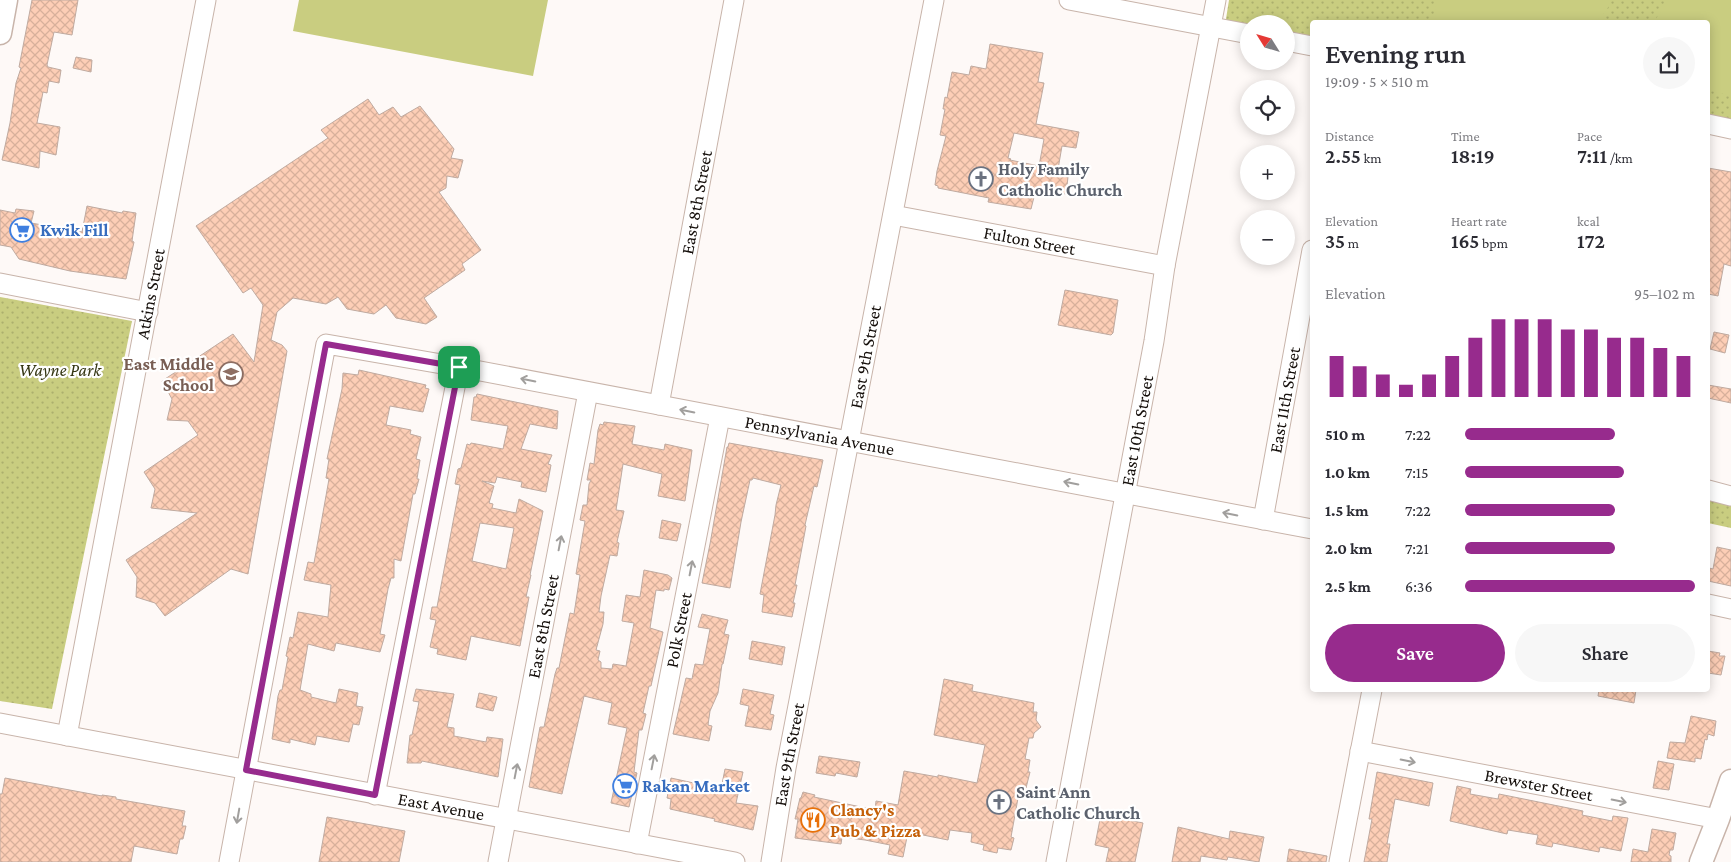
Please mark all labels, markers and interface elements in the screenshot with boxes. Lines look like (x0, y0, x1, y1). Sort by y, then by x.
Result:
north arrow (1240, 15, 1295, 70)
map controls (1240, 15, 1295, 265)
button: share (1643, 37, 1695, 89)
text: Evening run (1325, 38, 1466, 69)
text: 19:09 · 5 × 510 m (1325, 73, 1429, 90)
button: locate (1240, 80, 1295, 135)
text: Distance (1325, 128, 1374, 144)
text: Time (1451, 128, 1480, 144)
text: Pace (1577, 128, 1602, 144)
text: 2.55 (1325, 144, 1361, 168)
text: 18:19 (1451, 144, 1495, 168)
text: 7:11 (1577, 144, 1607, 168)
button: + (1240, 145, 1295, 200)
street label: East 8th Street (677, 148, 716, 256)
text: km (1361, 150, 1381, 166)
text: /km (1607, 150, 1633, 166)
place label: Holy Family Catholic Church (998, 159, 1123, 200)
church icon: Holy Family Catholic Church (968, 166, 994, 192)
button: − (1240, 210, 1295, 265)
text: Elevation (1325, 213, 1378, 229)
text: Heart rate (1451, 213, 1507, 229)
text: kcal (1577, 213, 1600, 229)
supermarket icon: Kwik Fill (9, 217, 35, 243)
place label: Kwik Fill (40, 220, 108, 240)
street label: Fulton Street (982, 222, 1078, 259)
text: 35 (1325, 229, 1345, 253)
text: 165 (1451, 229, 1479, 253)
text: 172 (1577, 229, 1605, 253)
text: m (1345, 235, 1359, 251)
text: bpm (1479, 235, 1508, 251)
street label: Atkins Street (132, 246, 169, 341)
text: Elevation (1325, 285, 1386, 302)
text: 95–102 m (1634, 285, 1695, 302)
street label: East 9th Street (846, 302, 885, 410)
street label: East 11th Street (1265, 344, 1304, 455)
pin (438, 346, 480, 388)
icon: arrive (445, 353, 473, 381)
place label: East Middle School (124, 354, 214, 395)
park label: Wayne Park (19, 360, 102, 380)
school or university icon: East Middle School (218, 361, 244, 387)
street label: East 10th Street (1117, 373, 1158, 487)
one-way arrow (520, 375, 536, 385)
one-way arrow (680, 405, 696, 415)
street label: Pennsylvania Avenue (743, 412, 896, 459)
text: 510 m (1325, 426, 1365, 443)
text: 7:22 (1405, 426, 1431, 443)
text: 1.0 km (1325, 464, 1370, 481)
text: 7:15 (1405, 464, 1429, 481)
one-way arrow (1063, 478, 1079, 488)
text: 1.5 km (1325, 502, 1369, 519)
text: 7:22 (1405, 502, 1431, 519)
one-way arrow (1223, 509, 1239, 519)
one-way arrow (555, 535, 565, 551)
text: 2.0 km (1325, 540, 1372, 557)
text: 7:21 (1405, 540, 1429, 557)
one-way arrow (686, 560, 696, 576)
street label: East 8th Street (523, 572, 563, 680)
text: 2.5 km (1325, 578, 1371, 595)
text: 6:36 (1405, 578, 1433, 595)
street label: Polk Street (661, 590, 696, 669)
button: Save (1325, 624, 1505, 682)
button: Share (1515, 624, 1695, 682)
street label: East 9th Street (770, 700, 809, 808)
one-way arrow (649, 754, 658, 770)
one-way arrow (1400, 756, 1416, 766)
one-way arrow (511, 764, 521, 780)
street label: Brewster Street (1483, 765, 1596, 805)
supermarket icon: Rakan Market (612, 773, 638, 799)
place label: Rakan Market (642, 776, 750, 796)
place label: Saint Ann Catholic Church (1016, 782, 1141, 823)
street label: East Avenue (396, 788, 486, 824)
church icon: Saint Ann Catholic Church (986, 789, 1012, 815)
one-way arrow (1611, 796, 1627, 806)
place label: Clancy's Pub & Pizza (830, 800, 921, 841)
one-way arrow (232, 807, 242, 823)
restaurant icon: Clancy's Pub & Pizza (800, 807, 826, 833)

